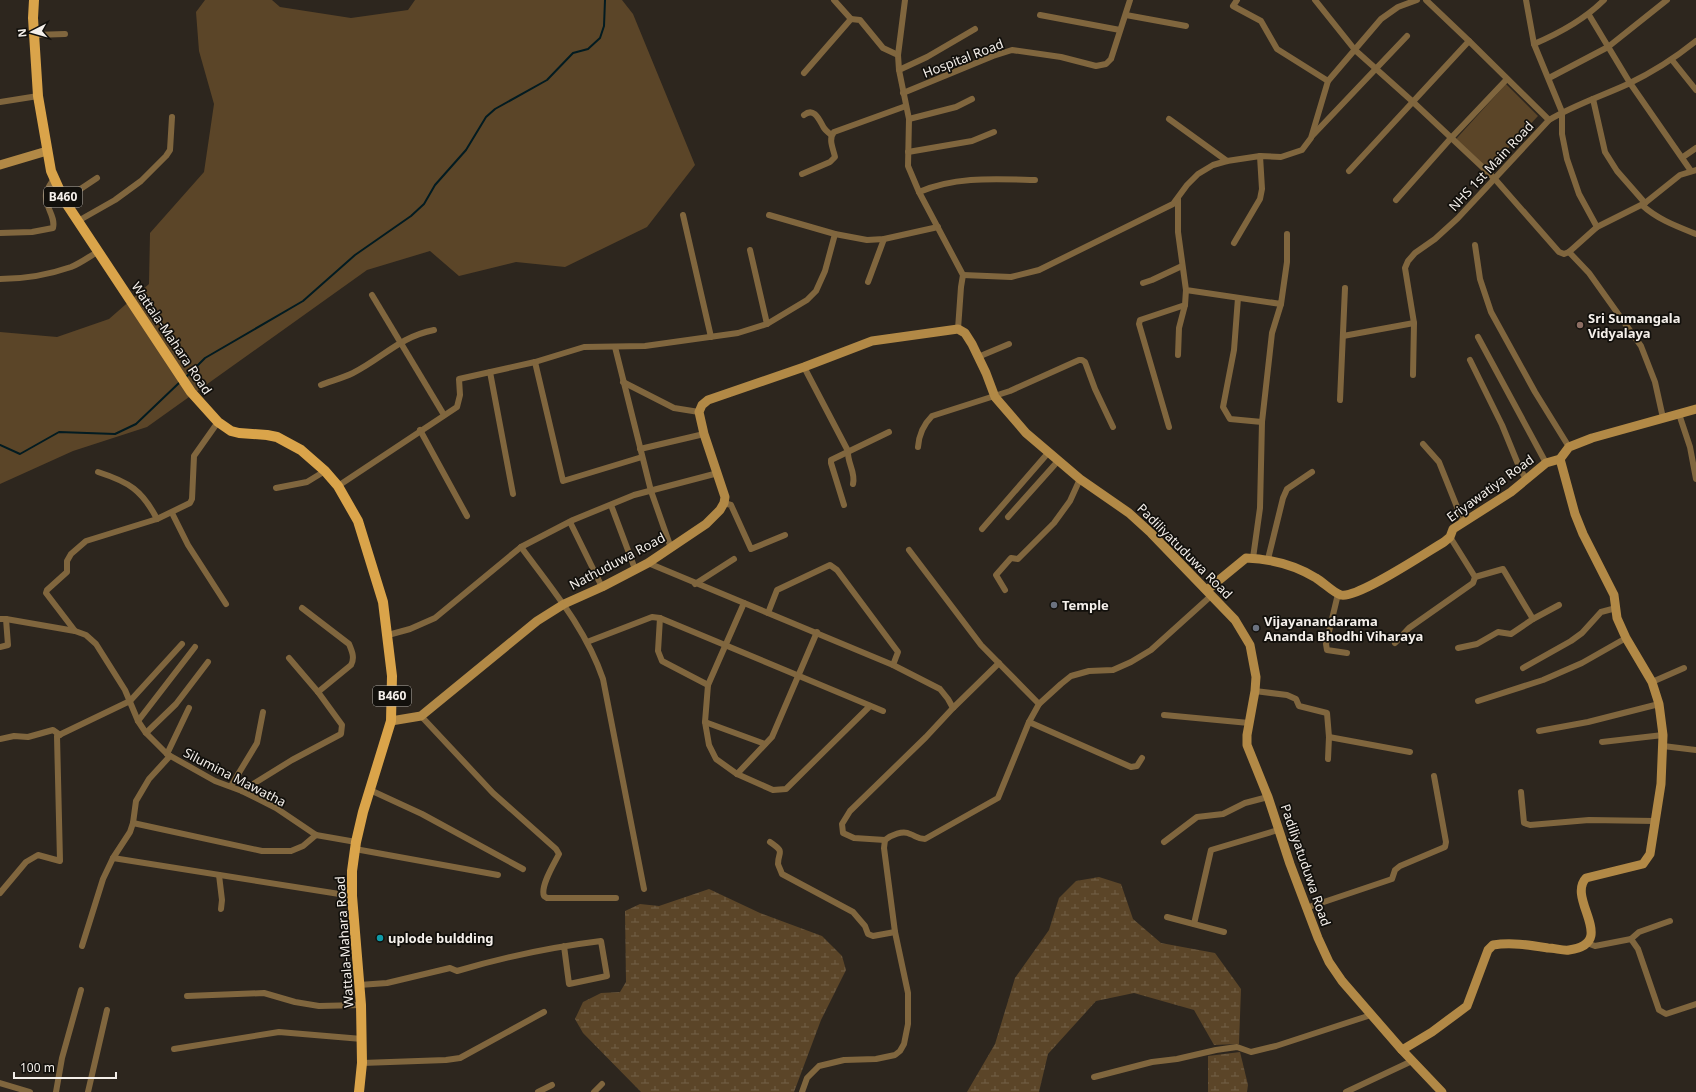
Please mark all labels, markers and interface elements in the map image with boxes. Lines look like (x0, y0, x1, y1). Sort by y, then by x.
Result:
north arrow (12, 12, 52, 52)
text: N (14, 28, 29, 38)
street label: Hospital Road (920, 34, 1006, 82)
street label: NHS 1st Main Road (1445, 117, 1537, 215)
road number: B460 (44, 187, 82, 207)
street label: Wattala-Mahara Road (128, 278, 216, 398)
place label: Sri Sumangala Vidyalaya (1588, 309, 1680, 342)
marker: Sri Sumangala Vidyalaya (1575, 320, 1585, 330)
street label: Eriyawatiya Road (1443, 450, 1537, 526)
street label: Padiliyatuduwa Road (1133, 499, 1237, 603)
street label: Nathuduwa Road (566, 528, 668, 594)
place label: Temple (1062, 596, 1109, 614)
marker: Temple (1049, 600, 1059, 610)
place label: Vijayanandarama Ananda Bhodhi Viharaya (1264, 612, 1423, 645)
marker: Vijayanandarama Ananda Bhodhi Viharaya (1251, 623, 1261, 633)
road number: B460 (373, 686, 411, 706)
street label: Silumina Mawatha (181, 743, 289, 811)
street label: Padiliyatuduwa Road (1277, 802, 1335, 928)
street label: Wattala-Mahara Road (330, 875, 358, 1009)
place label: uplode buldding (388, 929, 494, 947)
marker: uplode buldding (375, 933, 385, 943)
scale bar (14, 1054, 116, 1080)
text: 100 m (20, 1059, 55, 1076)

